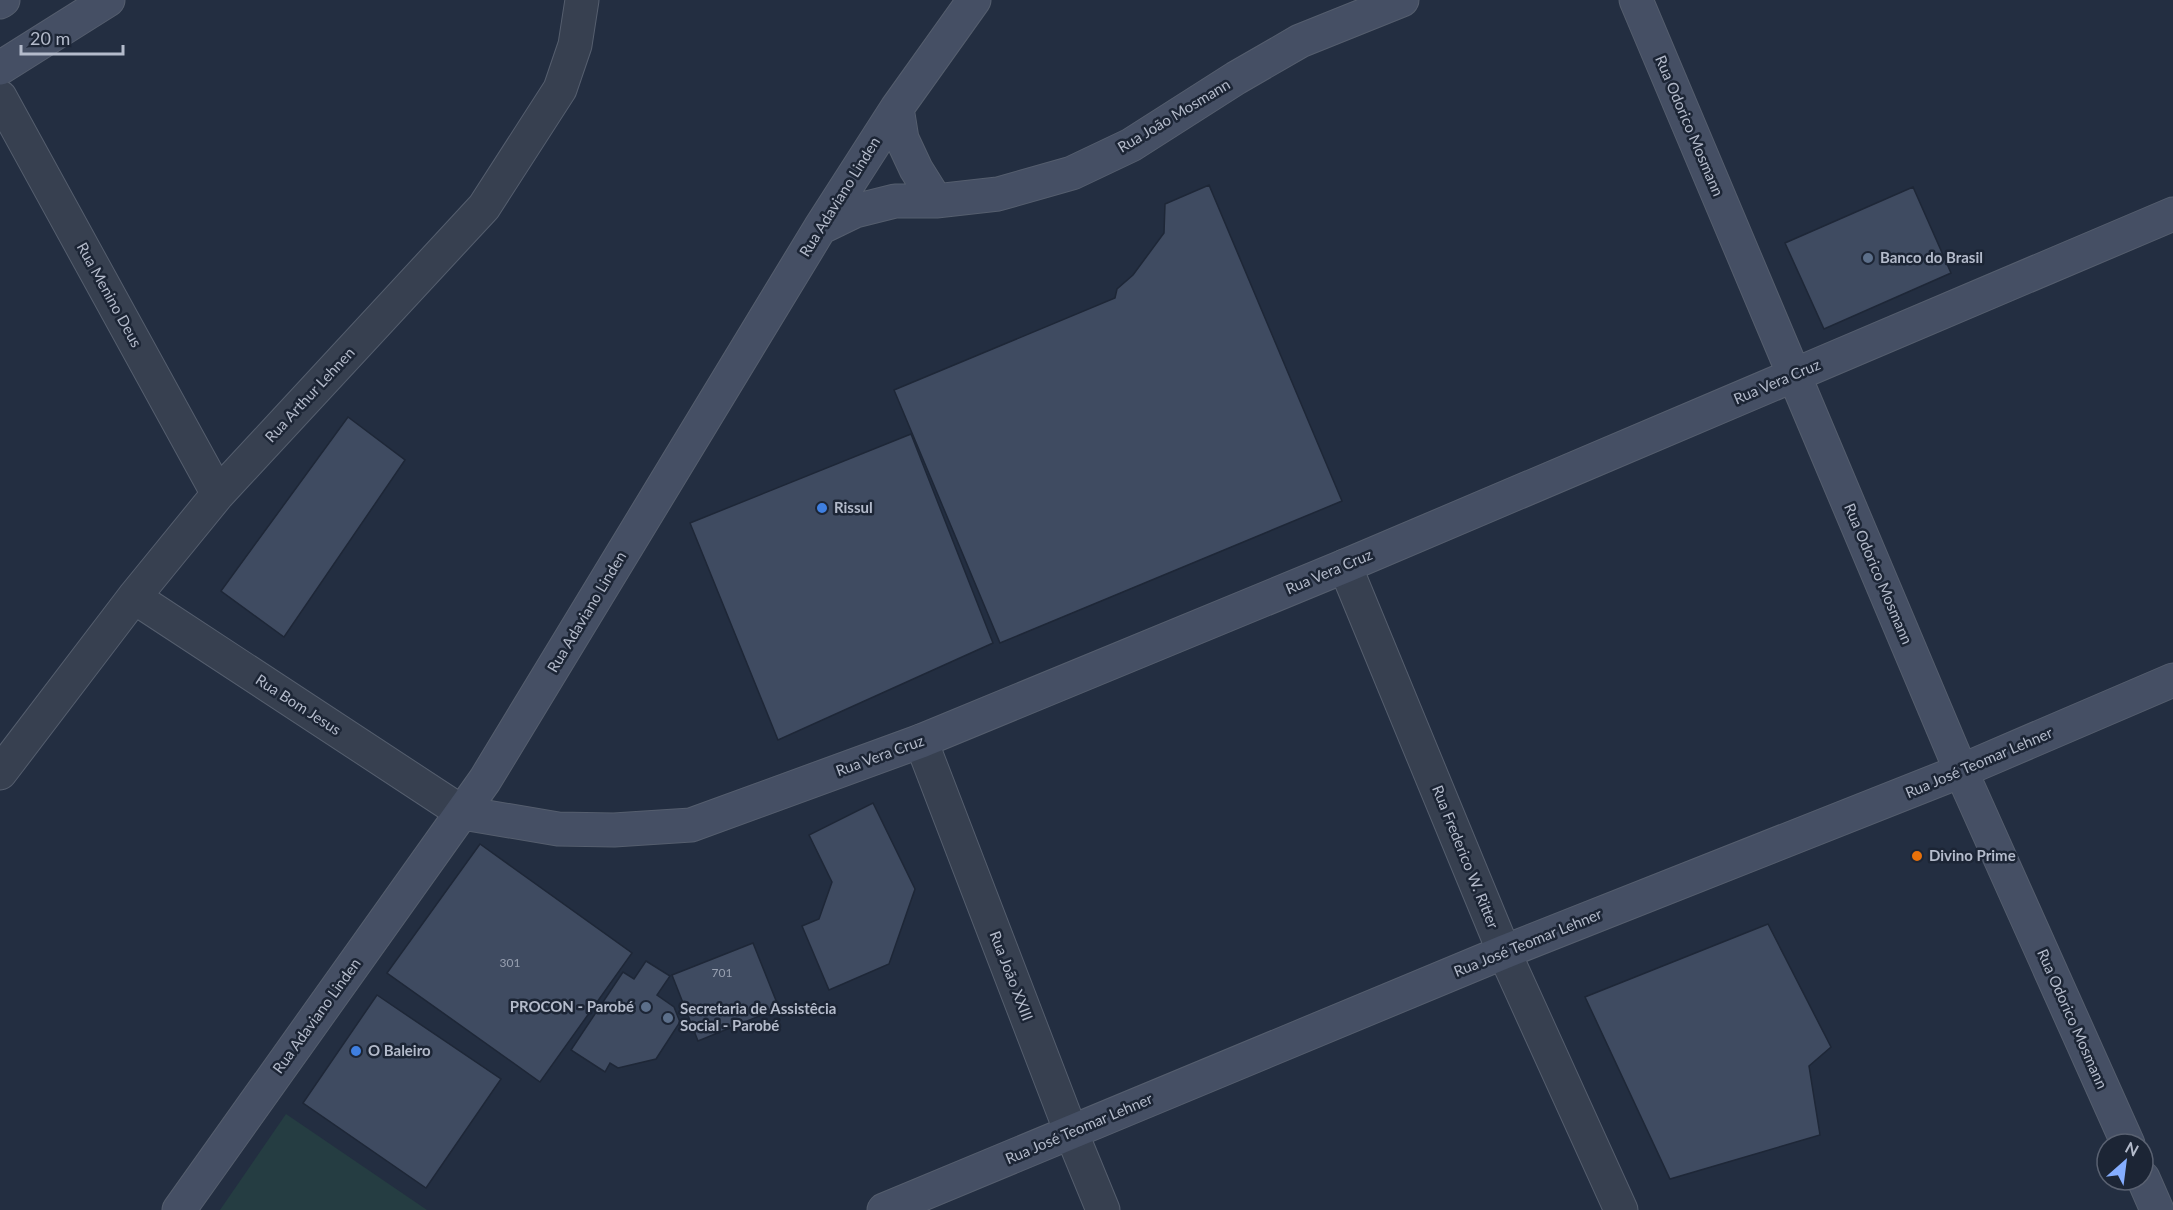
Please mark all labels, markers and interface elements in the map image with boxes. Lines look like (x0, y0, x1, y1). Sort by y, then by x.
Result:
scale bar (21, 18, 123, 56)
text: 20 m (30, 27, 70, 49)
street label: Rua Odorico Mosmann (1652, 52, 1728, 199)
street label: Rua João Mosmann (1114, 74, 1233, 156)
street label: Rua Adaviano Linden (795, 133, 883, 260)
street label: Rua Menino Deus (74, 239, 146, 350)
place label: Banco do Brasil (1880, 248, 1983, 266)
marker: Banco do Brasil (1861, 251, 1875, 265)
street label: Rua Arthur Lehnen (261, 343, 358, 445)
street label: Rua Vera Cruz (1731, 355, 1823, 407)
place label: Rissul (834, 498, 873, 516)
street label: Rua Odorico Mosmann (1841, 500, 1917, 647)
marker: Rissul (815, 501, 829, 515)
street label: Rua Vera Cruz (1283, 545, 1375, 597)
street label: Rua Adaviano Linden (543, 548, 629, 675)
street label: Rua Bom Jesus (253, 670, 345, 738)
street label: Rua José Teomar Lehner (1902, 723, 2055, 801)
street label: Rua Vera Cruz (833, 731, 926, 779)
street label: Rua Frederico W. Ritter (1429, 782, 1503, 931)
place label: Divino Prime (1929, 846, 2016, 864)
marker: Divino Prime (1910, 849, 1924, 863)
street label: Rua José Teomar Lehner (1451, 904, 1605, 980)
street label: Rua João XXIII (987, 928, 1037, 1023)
street label: Rua Odorico Mosmann (2034, 946, 2112, 1091)
street label: Rua Adaviano Linden (268, 954, 364, 1076)
house number: 301 (500, 955, 520, 970)
house number: 701 (712, 965, 732, 980)
place label: PROCON - Parobé (510, 997, 634, 1015)
place label: Secretaria de Assistêcia Social - Parobé (680, 999, 836, 1034)
marker: PROCON - Parobé (639, 1000, 653, 1014)
marker: Secretaria de Assistêcia Social - Parobé (661, 1011, 675, 1025)
place label: O Baleiro (368, 1041, 431, 1059)
marker: O Baleiro (349, 1044, 363, 1058)
street label: Rua José Teomar Lehner (1002, 1089, 1155, 1167)
north arrow (2095, 1132, 2155, 1192)
text: N (2122, 1137, 2142, 1160)

